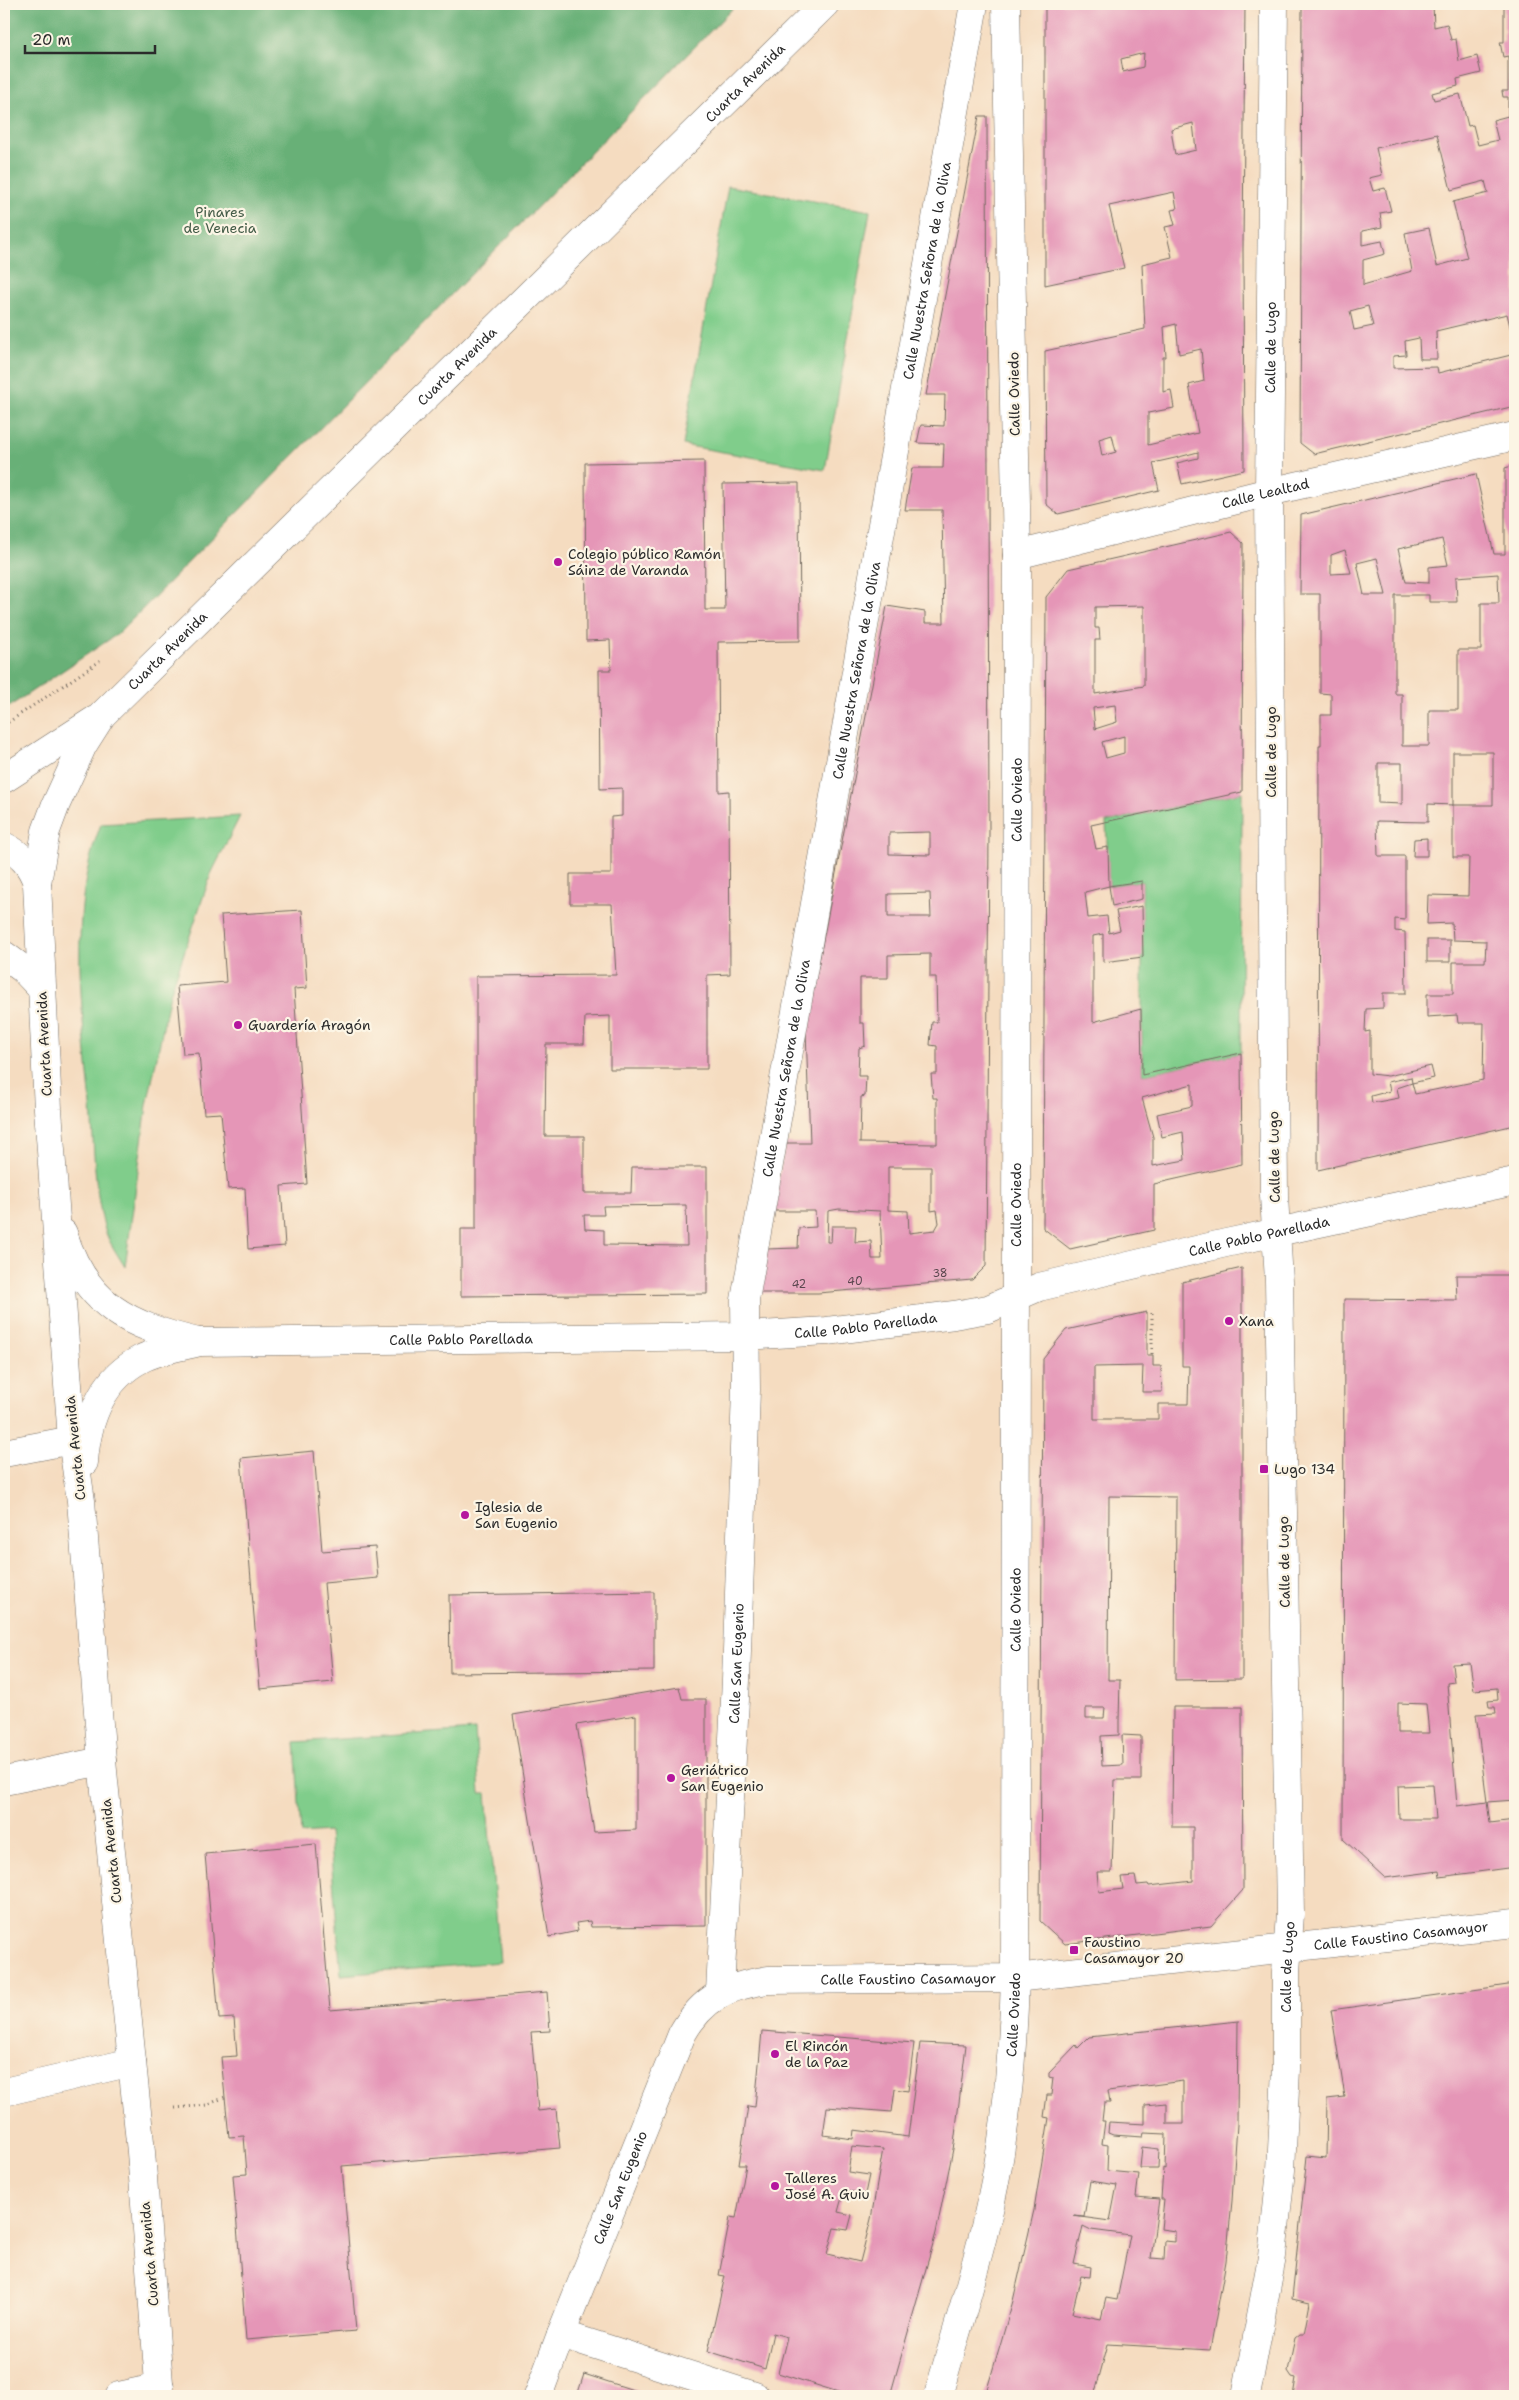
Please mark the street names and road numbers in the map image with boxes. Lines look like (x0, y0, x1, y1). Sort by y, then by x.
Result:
street label: Cuarta Avenida (701, 39, 789, 126)
street label: Calle Nuestra Señora de la Oliva (899, 160, 955, 381)
street label: Calle de Lugo (1261, 301, 1280, 393)
street label: Cuarta Avenida (413, 323, 501, 409)
street label: Calle Oviedo (1004, 352, 1024, 436)
street label: Calle Lealtad (1220, 474, 1311, 512)
street label: Calle Nuestra Señora de la Oliva (828, 560, 884, 781)
street label: Cuarta Avenida (124, 607, 211, 694)
street label: Calle de Lugo (1262, 706, 1280, 798)
street label: Calle Oviedo (1008, 758, 1026, 842)
street label: Calle Nuestra Señora de la Oliva (758, 958, 814, 1179)
street label: Cuarta Avenida (32, 991, 56, 1097)
street label: Calle de Lugo (1264, 1111, 1284, 1203)
street label: Calle Oviedo (1007, 1163, 1025, 1247)
street label: Calle Pablo Parellada (1187, 1212, 1332, 1260)
street label: Calle Pablo Parellada (794, 1308, 938, 1342)
street label: Calle Pablo Parellada (389, 1329, 533, 1349)
street label: Cuarta Avenida (61, 1395, 89, 1501)
street label: Calle de Lugo (1274, 1516, 1294, 1608)
street label: Calle Oviedo (1006, 1568, 1025, 1652)
street label: Calle San Eugenio (725, 1603, 748, 1724)
street label: Cuarta Avenida (97, 1798, 125, 1904)
street label: Calle Faustino Casamayor (1313, 1917, 1490, 1954)
street label: Calle de Lugo (1277, 1921, 1298, 2013)
street label: Calle Faustino Casamayor (820, 1969, 997, 1989)
street label: Calle Oviedo (1002, 1973, 1024, 2057)
street label: Calle San Eugenio (589, 2128, 651, 2247)
street label: Cuarta Avenida (135, 2201, 163, 2307)

